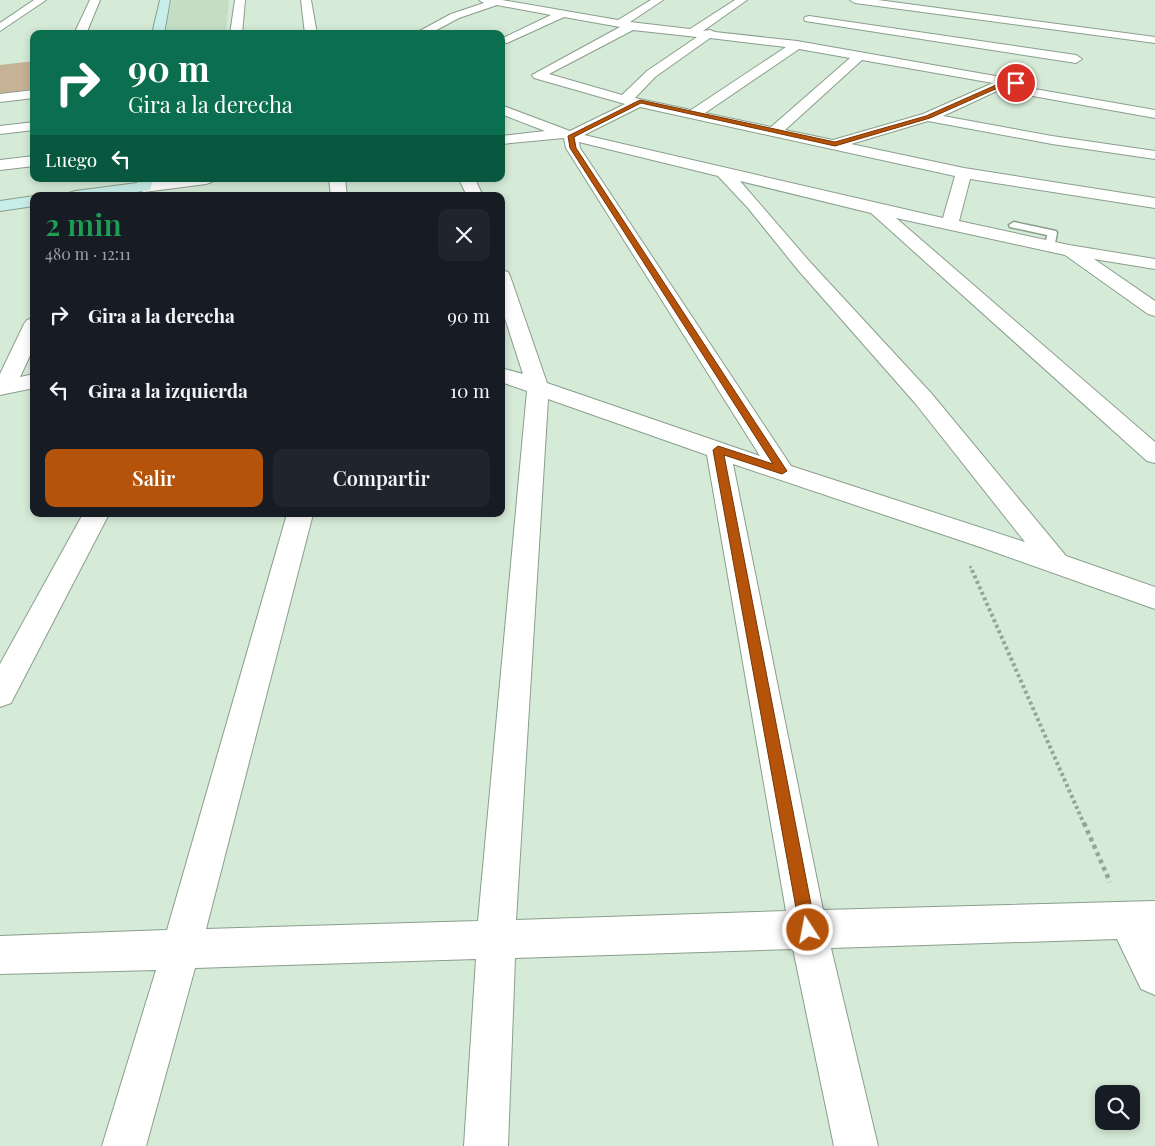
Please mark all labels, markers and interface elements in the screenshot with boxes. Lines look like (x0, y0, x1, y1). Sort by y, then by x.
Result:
text: 90 m (128, 44, 210, 91)
icon: right (45, 50, 110, 115)
pin (995, 62, 1037, 104)
icon: arrive (1002, 69, 1030, 97)
text: Gira a la derecha (128, 89, 293, 119)
icon: left (107, 145, 135, 173)
text: Luego (45, 146, 97, 172)
text: 2 min (45, 204, 122, 244)
button: close (438, 209, 490, 261)
text: 480 m · 12:11 (45, 243, 131, 264)
icon: right (45, 301, 73, 329)
text: Gira a la derecha (88, 302, 235, 328)
text: 90 m (447, 302, 490, 328)
icon: left (45, 376, 73, 404)
text: Gira a la izquierda (88, 377, 248, 403)
text: 10 m (450, 377, 490, 403)
button: Salir (45, 449, 263, 507)
button: Compartir (273, 449, 490, 507)
position arrow (781, 903, 833, 955)
map controls (1095, 1085, 1140, 1130)
button: search (1095, 1085, 1140, 1130)

